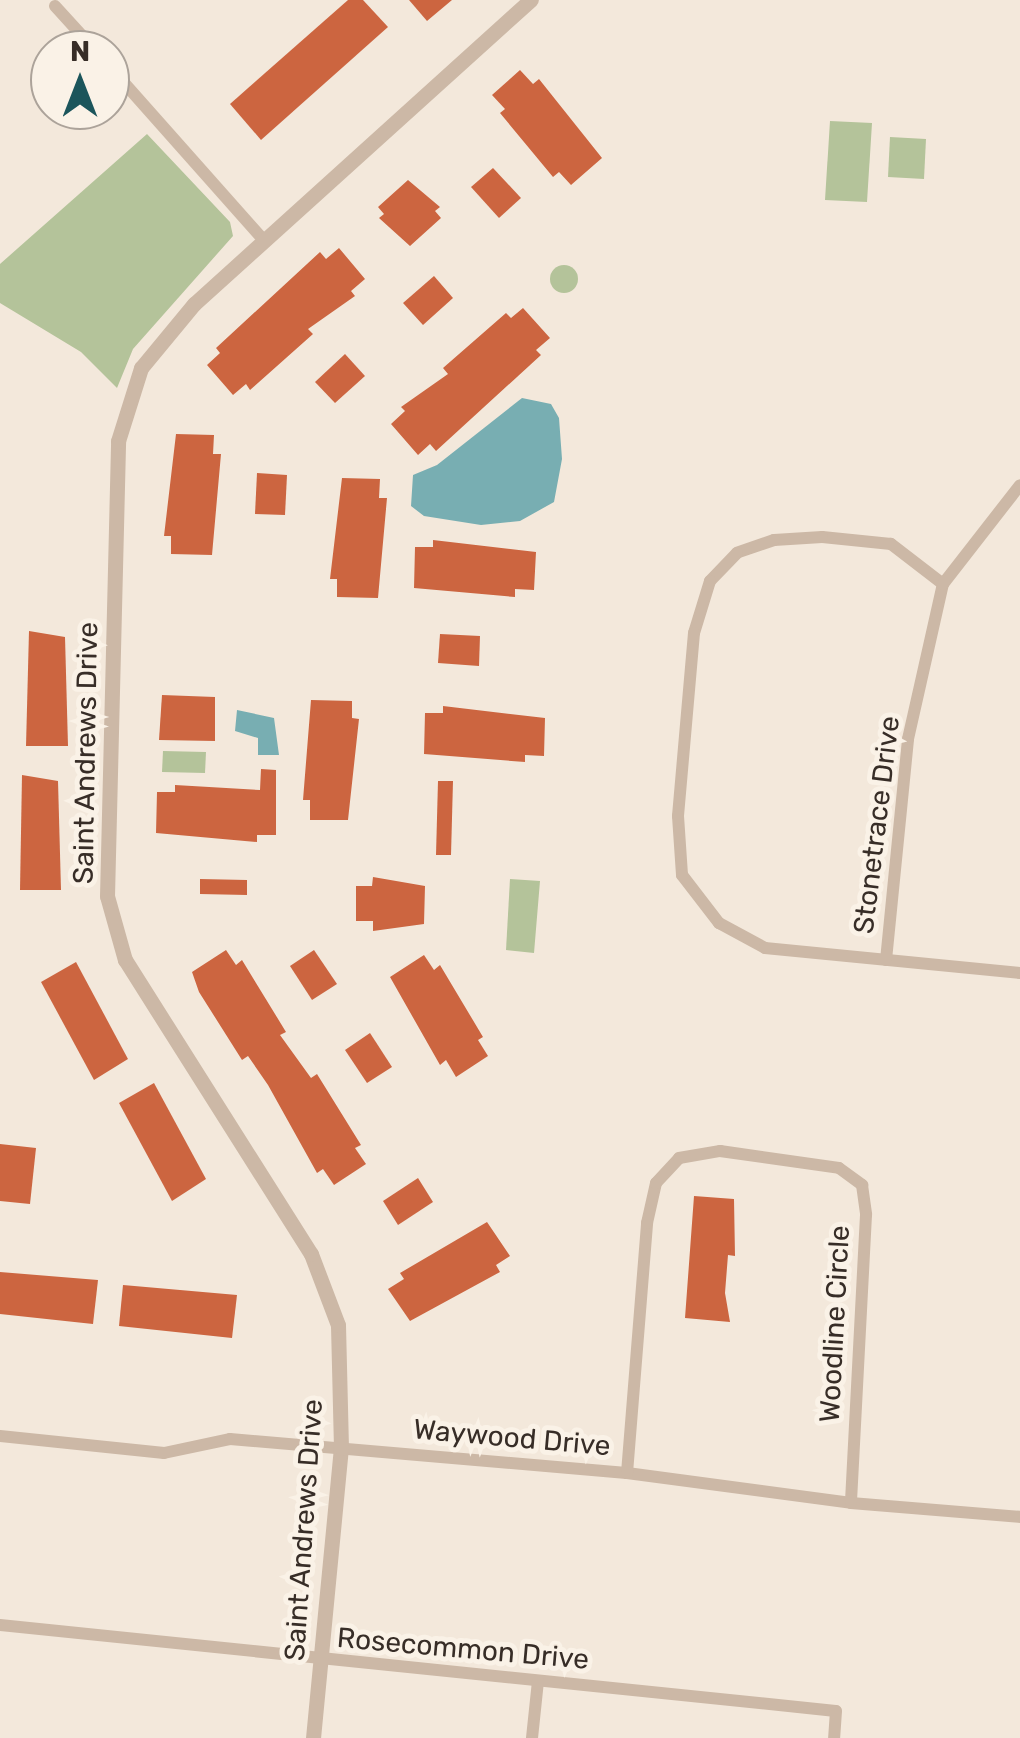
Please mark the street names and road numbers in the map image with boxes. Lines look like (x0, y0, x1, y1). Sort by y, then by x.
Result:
street label: Saint Andrews Drive (67, 621, 105, 885)
street label: Stonetrace Drive (847, 714, 907, 936)
street label: Woodline Circle (813, 1225, 857, 1423)
street label: Saint Andrews Drive (278, 1398, 330, 1662)
street label: Waywood Drive (412, 1413, 612, 1463)
street label: Rosecommon Drive (336, 1621, 590, 1677)

